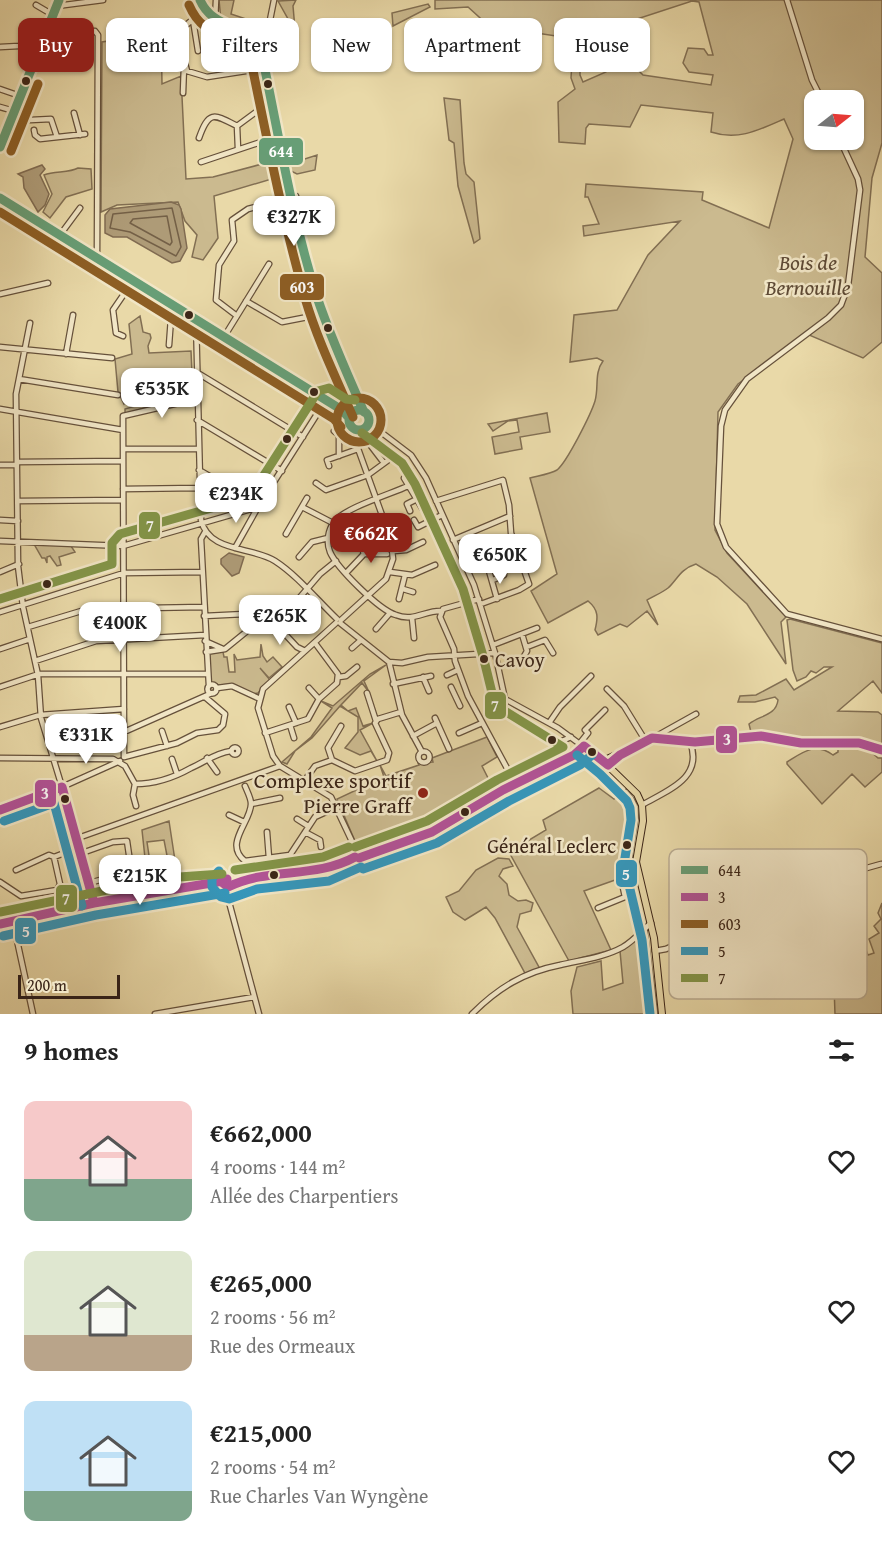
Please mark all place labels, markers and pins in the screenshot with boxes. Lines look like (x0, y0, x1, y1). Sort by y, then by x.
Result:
unlabelled marker (20, 75, 32, 87)
unlabelled marker (262, 78, 274, 90)
pin: €327K (252, 196, 336, 247)
unlabelled marker (183, 309, 195, 321)
unlabelled marker (322, 322, 334, 334)
pin: €535K (120, 368, 204, 419)
unlabelled marker (308, 386, 320, 398)
unlabelled marker (281, 433, 293, 445)
pin: €234K (194, 473, 278, 524)
pin: €662K (329, 513, 413, 564)
pin: €650K (458, 534, 542, 585)
unlabelled marker (41, 578, 53, 590)
pin: €265K (238, 595, 322, 646)
pin: €400K (78, 602, 162, 653)
place label: Cavoy (495, 645, 545, 674)
marker: Cavoy (478, 653, 490, 665)
pin: €331K (44, 714, 128, 765)
unlabelled marker (546, 734, 558, 746)
unlabelled marker (586, 746, 598, 758)
place label: Complexe sportif Pierre Graff (254, 764, 414, 821)
marker: Complexe sportif Pierre Graff (416, 786, 430, 800)
unlabelled marker (59, 793, 71, 805)
unlabelled marker (459, 806, 471, 818)
place label: Général Leclerc (487, 831, 616, 860)
marker: Général Leclerc (621, 839, 633, 851)
pin: €215K (98, 855, 182, 906)
unlabelled marker (268, 869, 280, 881)

